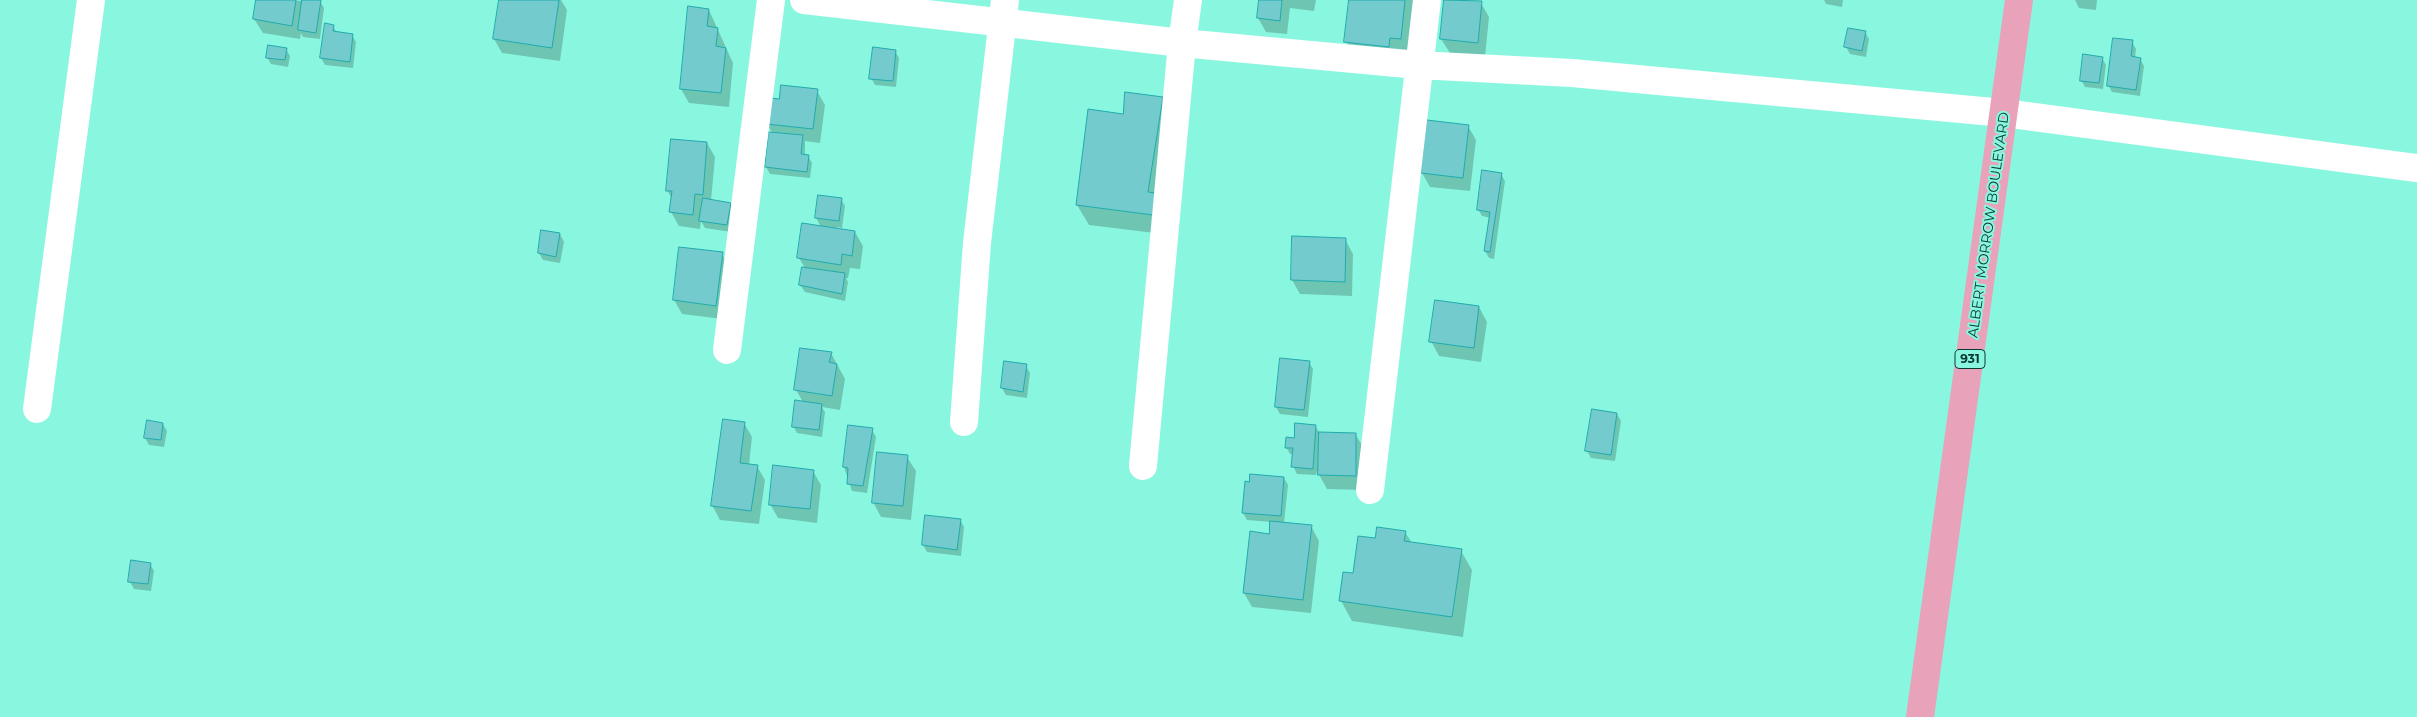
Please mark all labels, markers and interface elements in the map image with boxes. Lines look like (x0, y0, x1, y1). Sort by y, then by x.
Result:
street label: ALBERT MORROW BOULEVARD (1965, 111, 2013, 339)
road number: 931 (1955, 349, 1985, 368)

